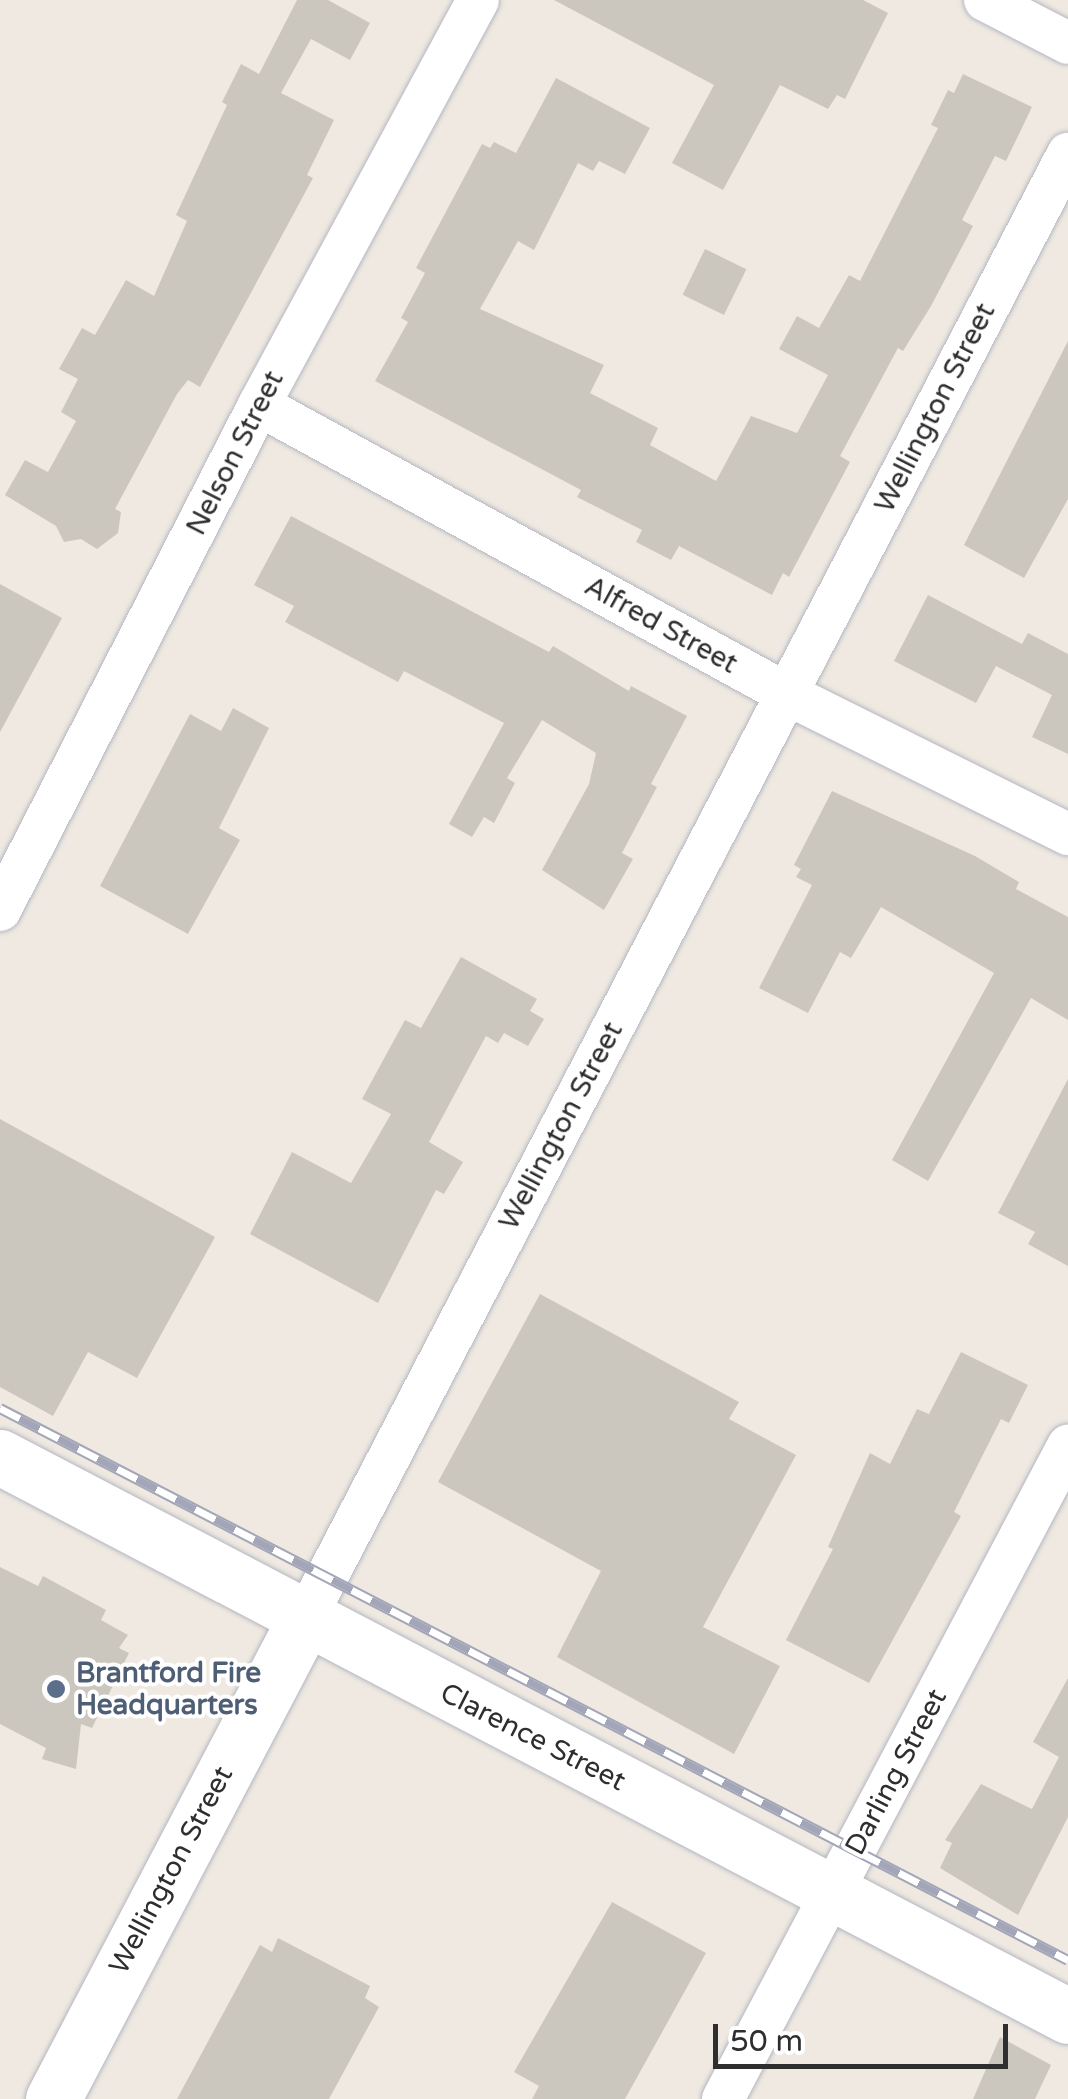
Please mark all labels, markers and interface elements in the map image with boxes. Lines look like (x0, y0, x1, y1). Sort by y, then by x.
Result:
street label: Wellington Street (868, 298, 1002, 518)
street label: Nelson Street (179, 365, 291, 541)
street label: Alfred Street (579, 569, 743, 681)
street label: Wellington Street (492, 1016, 630, 1236)
place label: Brantford Fire Headquarters (76, 1656, 261, 1722)
street label: Clarence Street (435, 1676, 631, 1798)
marker: Brantford Fire Headquarters (45, 1678, 67, 1700)
street label: Darling Street (838, 1683, 954, 1861)
street label: Wellington Street (102, 1760, 240, 1980)
scale bar (718, 2004, 1013, 2066)
text: 50 m (730, 2023, 803, 2060)

